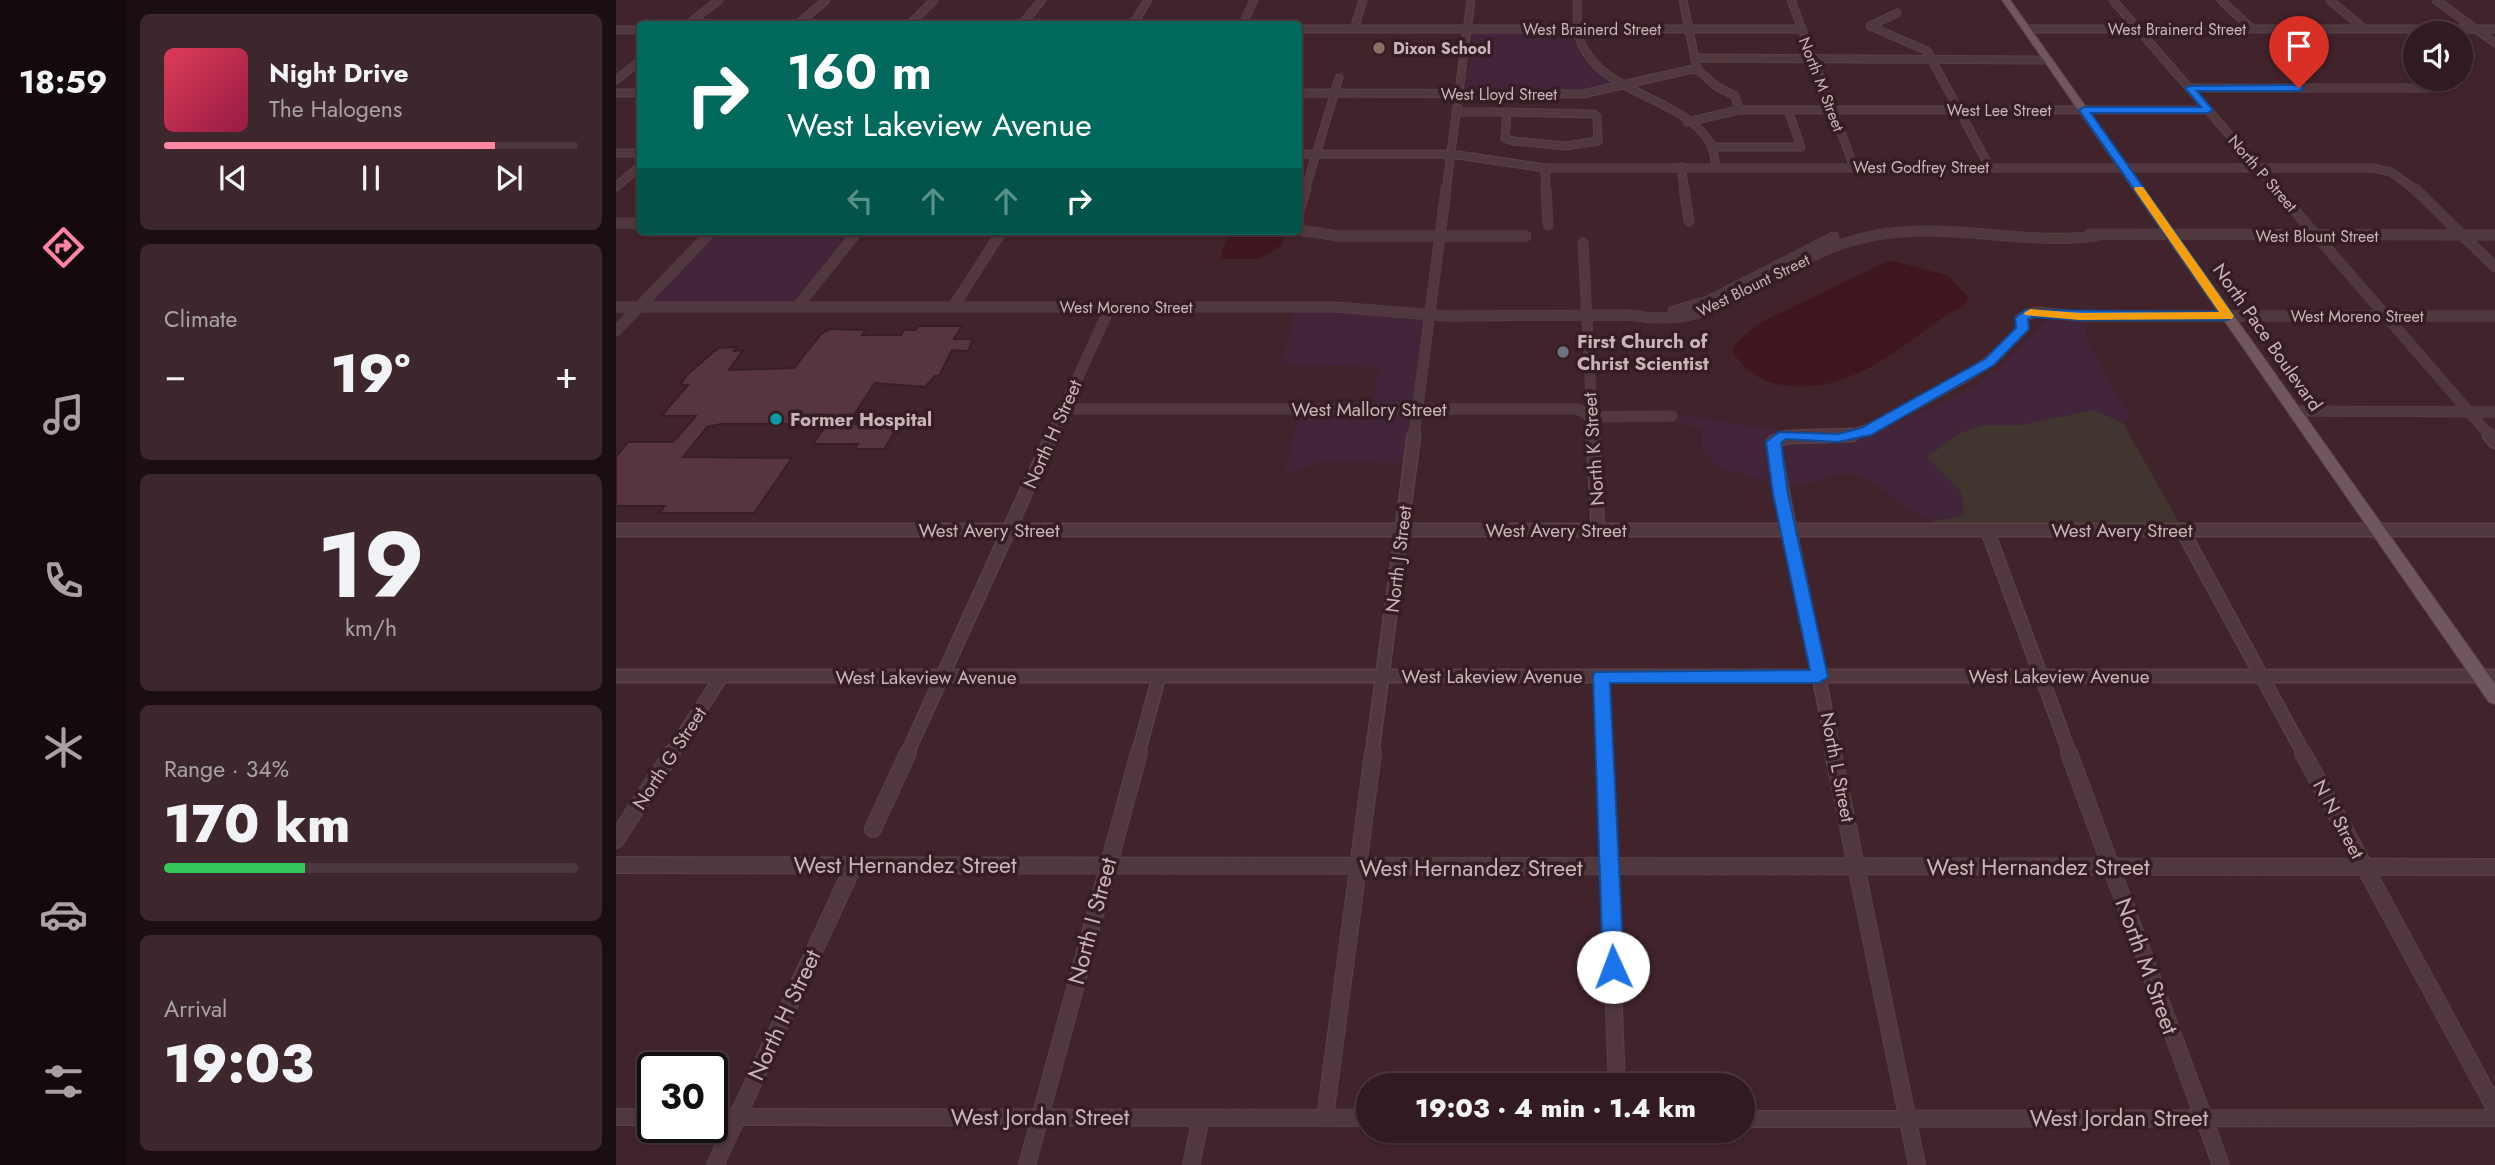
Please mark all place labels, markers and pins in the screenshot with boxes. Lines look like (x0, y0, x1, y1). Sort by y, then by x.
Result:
pin (2269, 16, 2329, 88)
place label: Dixon School (1393, 37, 1491, 60)
marker: Dixon School (1371, 40, 1387, 56)
place label: First Church of Christ Scientist (1577, 328, 1709, 377)
marker: First Church of Christ Scientist (1555, 344, 1571, 360)
place label: Former Hospital (790, 406, 932, 433)
marker: Former Hospital (768, 411, 784, 427)

